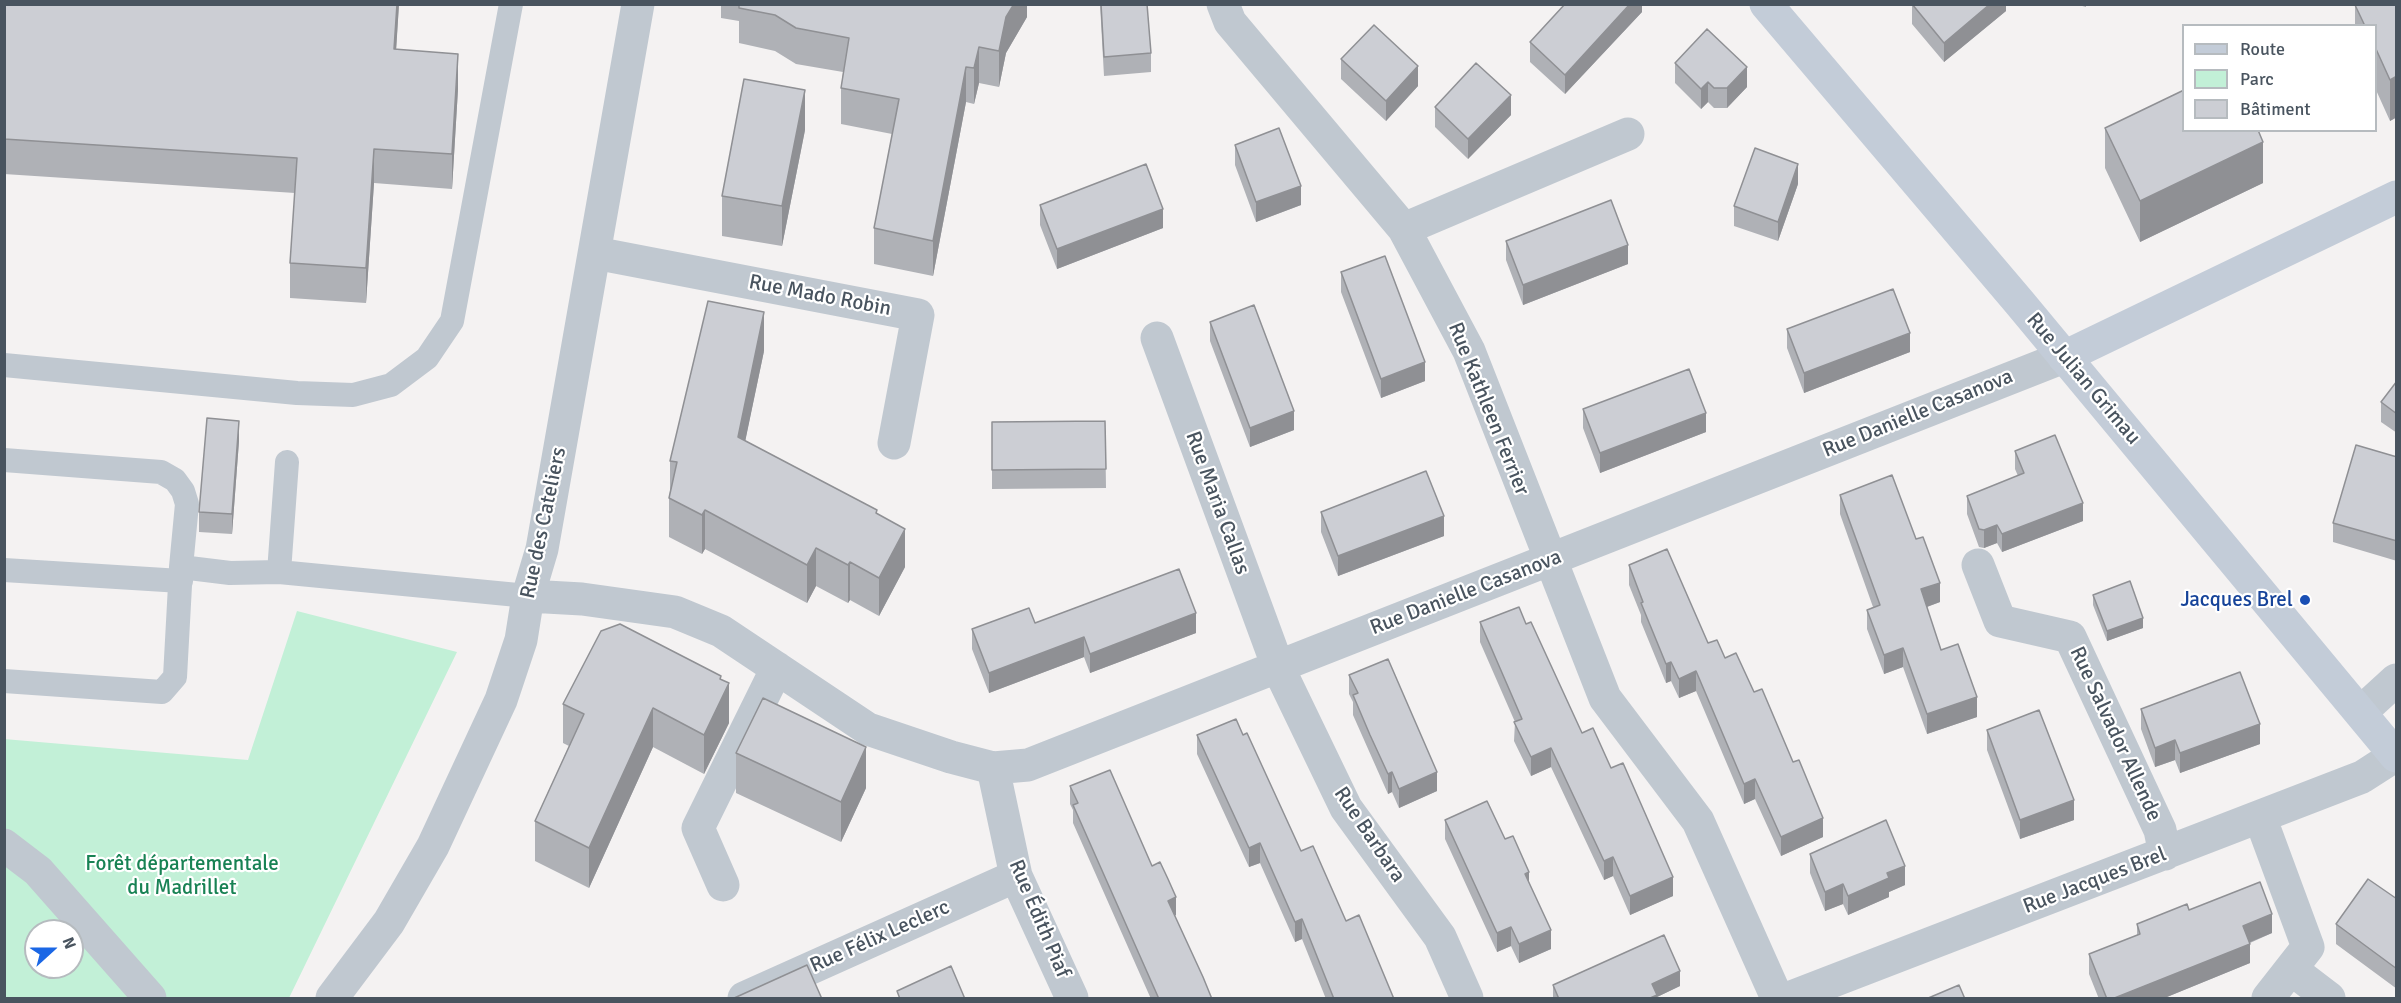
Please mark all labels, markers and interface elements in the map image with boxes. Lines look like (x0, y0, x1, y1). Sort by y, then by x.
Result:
legend (2182, 24, 2377, 132)
text: Route (2240, 38, 2285, 60)
text: Parc (2240, 68, 2274, 90)
text: Bâtiment (2240, 98, 2311, 120)
street label: Rue Mado Robin (747, 270, 893, 322)
street label: Rue Julian Grimau (2021, 308, 2145, 450)
street label: Rue Kathleen Ferrier (1442, 319, 1534, 499)
street label: Rue Danielle Casanova (1819, 364, 2017, 464)
street label: Rue Maria Callas (1179, 428, 1255, 578)
street label: Rue des Cateliers (516, 445, 572, 601)
street label: Rue Danielle Casanova (1367, 545, 1565, 641)
place label: Jacques Brel (2180, 587, 2293, 613)
marker: Jacques Brel (2298, 593, 2312, 607)
street label: Rue Salvador Allende (2064, 643, 2166, 825)
street label: Rue Barbara (1328, 782, 1410, 888)
street label: Rue Jacques Brel (2020, 842, 2170, 920)
park label: Forêt départementale du Madrillet (85, 851, 279, 901)
street label: Rue Édith Piaf (1003, 856, 1075, 982)
street label: Rue Félix Leclerc (806, 895, 954, 979)
north arrow (24, 919, 84, 979)
text: N (58, 934, 80, 952)

